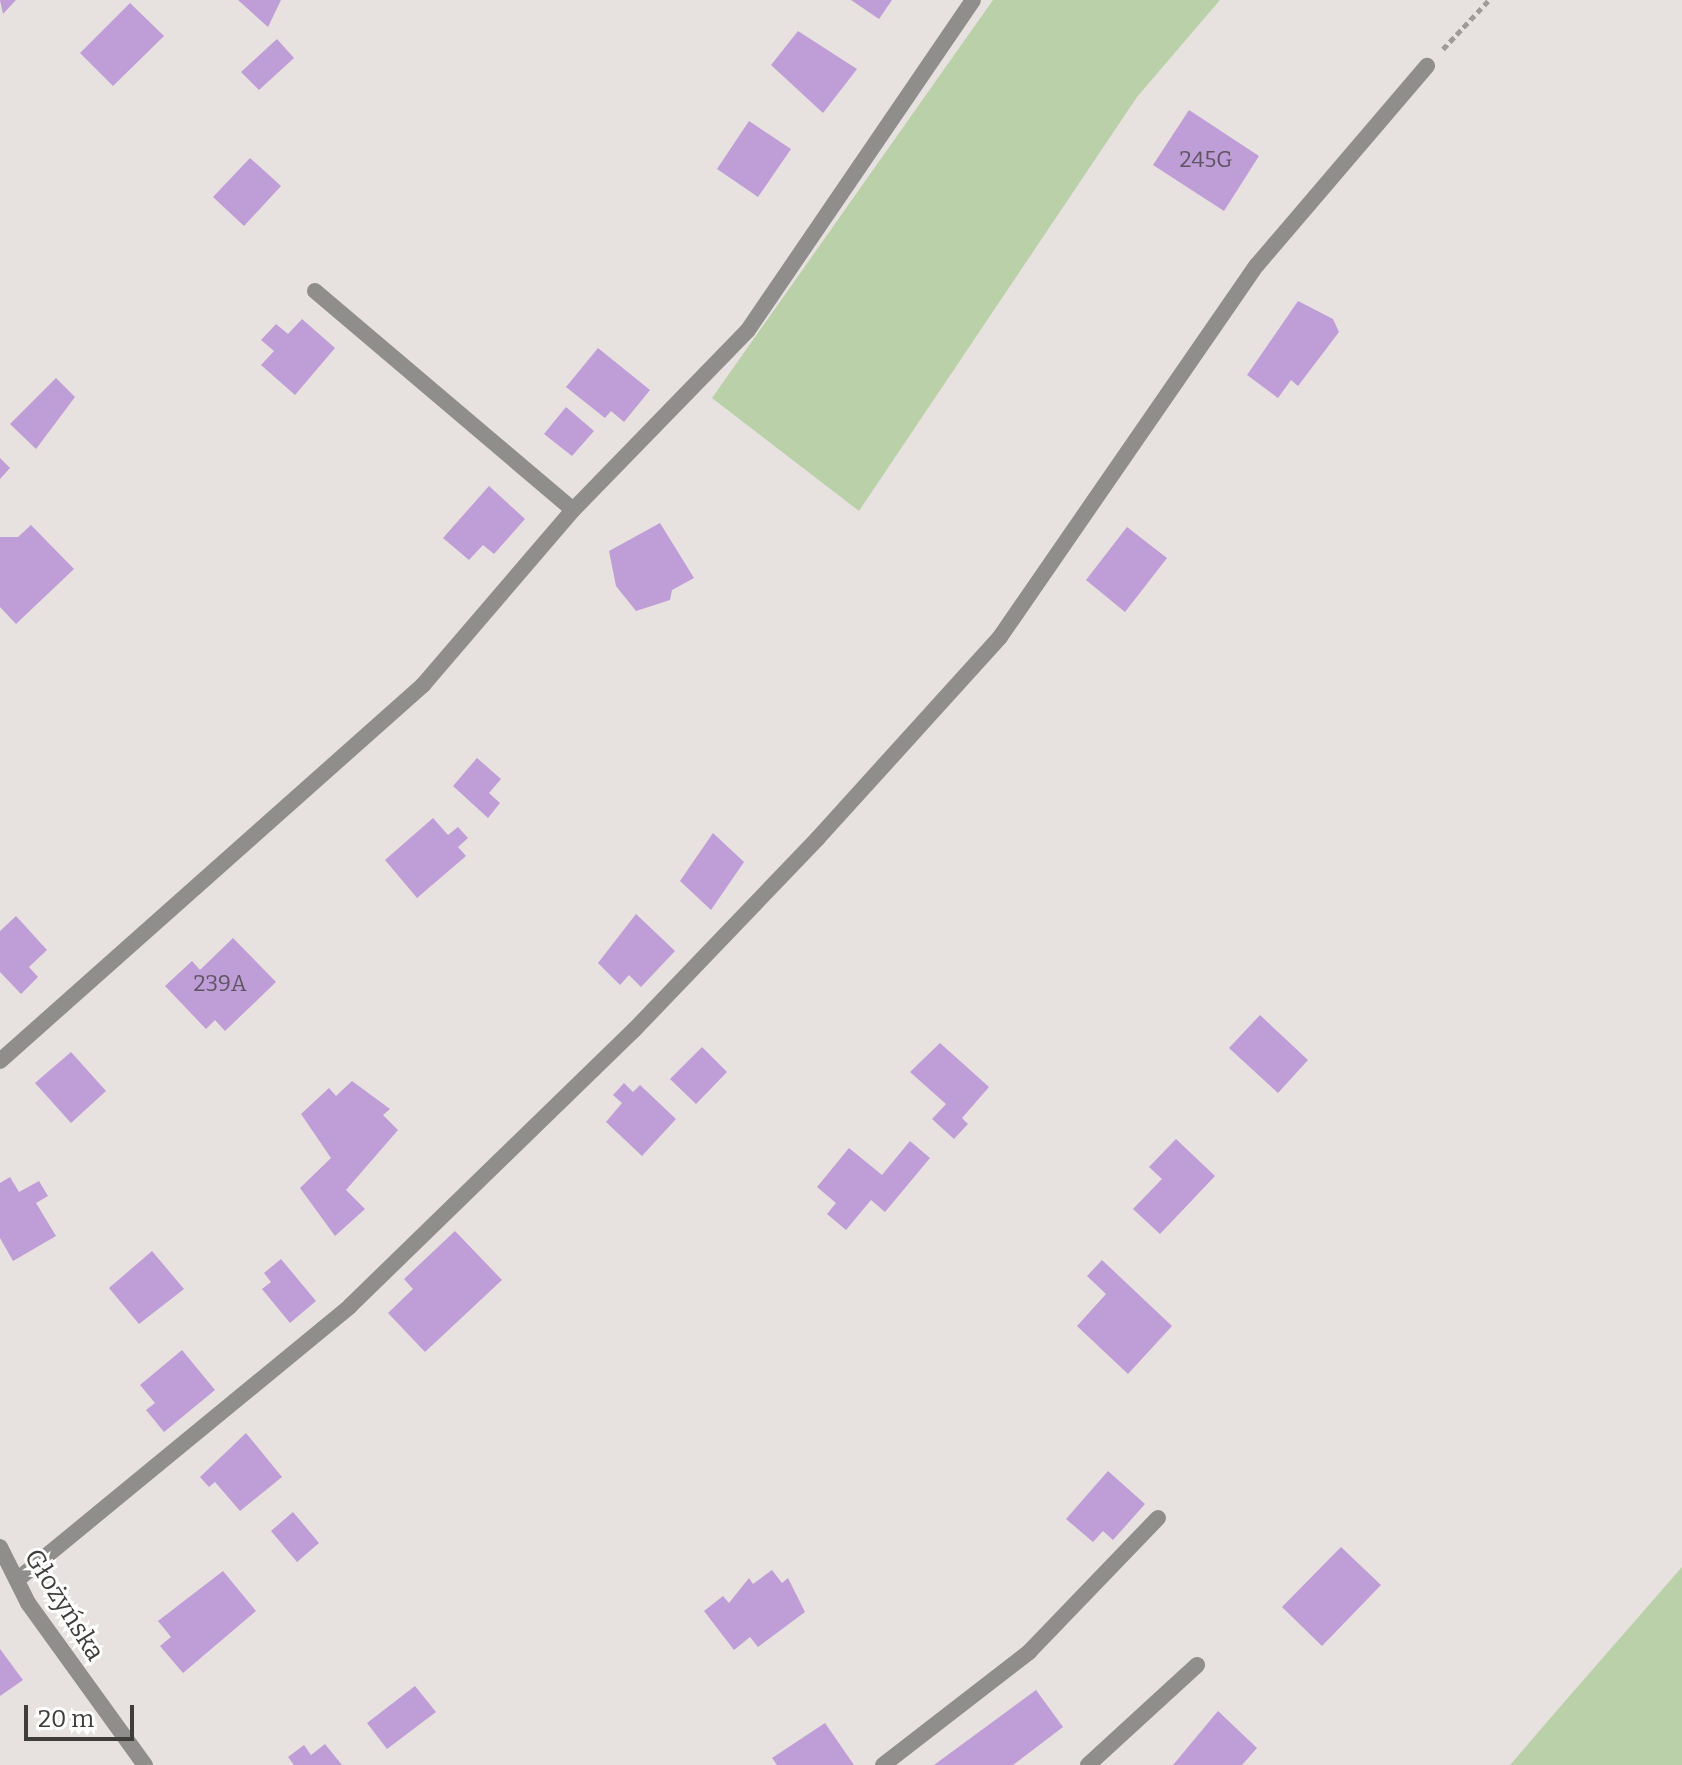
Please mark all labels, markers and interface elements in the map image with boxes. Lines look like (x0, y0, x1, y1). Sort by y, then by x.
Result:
house number: 245G (1180, 147, 1232, 173)
house number: 239A (194, 971, 246, 997)
street label: Głożyńska (17, 1543, 111, 1667)
scale bar (28, 1689, 138, 1739)
text: 20 m (38, 1705, 94, 1733)

